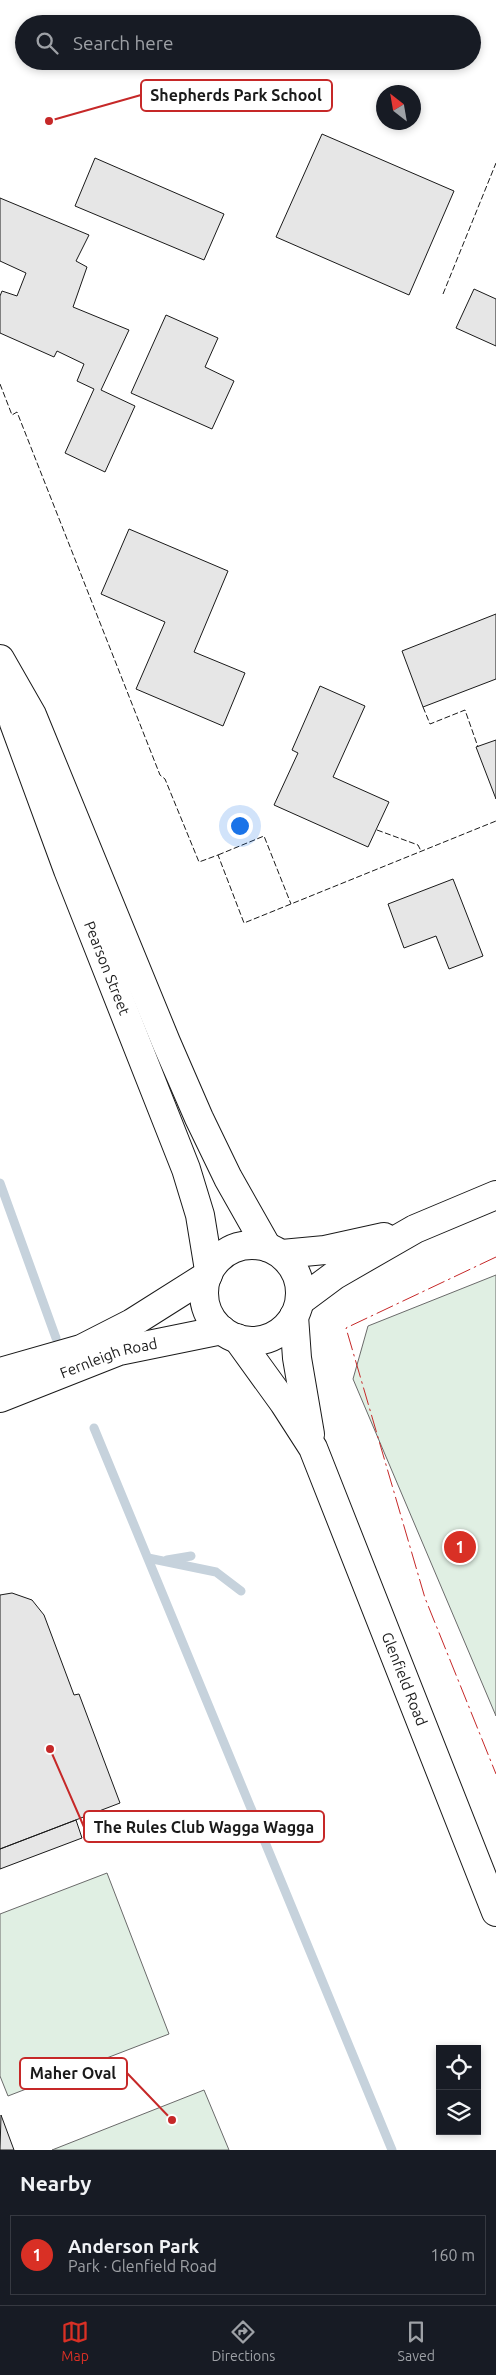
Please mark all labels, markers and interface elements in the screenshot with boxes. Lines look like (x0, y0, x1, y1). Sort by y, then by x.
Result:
search box (15, 15, 481, 70)
icon: search (33, 29, 61, 57)
text: Search here (73, 32, 173, 54)
callout: Shepherds Park School (141, 80, 332, 111)
north arrow (376, 85, 421, 130)
text: Shepherds Park School (150, 86, 322, 104)
your location (227, 813, 253, 839)
street label: Pearson Street (81, 919, 133, 1018)
street label: Fernleigh Road (57, 1334, 159, 1381)
pin: 1 (444, 1528, 476, 1566)
street label: Glenfield Road (378, 1630, 431, 1728)
callout: The Rules Club Wagga Wagga (84, 1811, 324, 1842)
text: The Rules Club Wagga Wagga (94, 1818, 314, 1836)
map controls (436, 2045, 481, 2135)
button: locate (436, 2045, 481, 2090)
callout: Maher Oval (20, 2058, 127, 2089)
text: Maher Oval (30, 2064, 116, 2082)
button: layers (436, 2090, 481, 2135)
text: Nearby (20, 2171, 91, 2195)
text: Anderson Park (68, 2235, 199, 2257)
text: 1 (32, 2246, 42, 2264)
text: 160 m (430, 2246, 475, 2264)
text: Park · Glenfield Road (68, 2257, 217, 2275)
tab: Map (61, 2318, 89, 2364)
tab: Directions (211, 2318, 275, 2364)
tab: Saved (398, 2318, 435, 2364)

